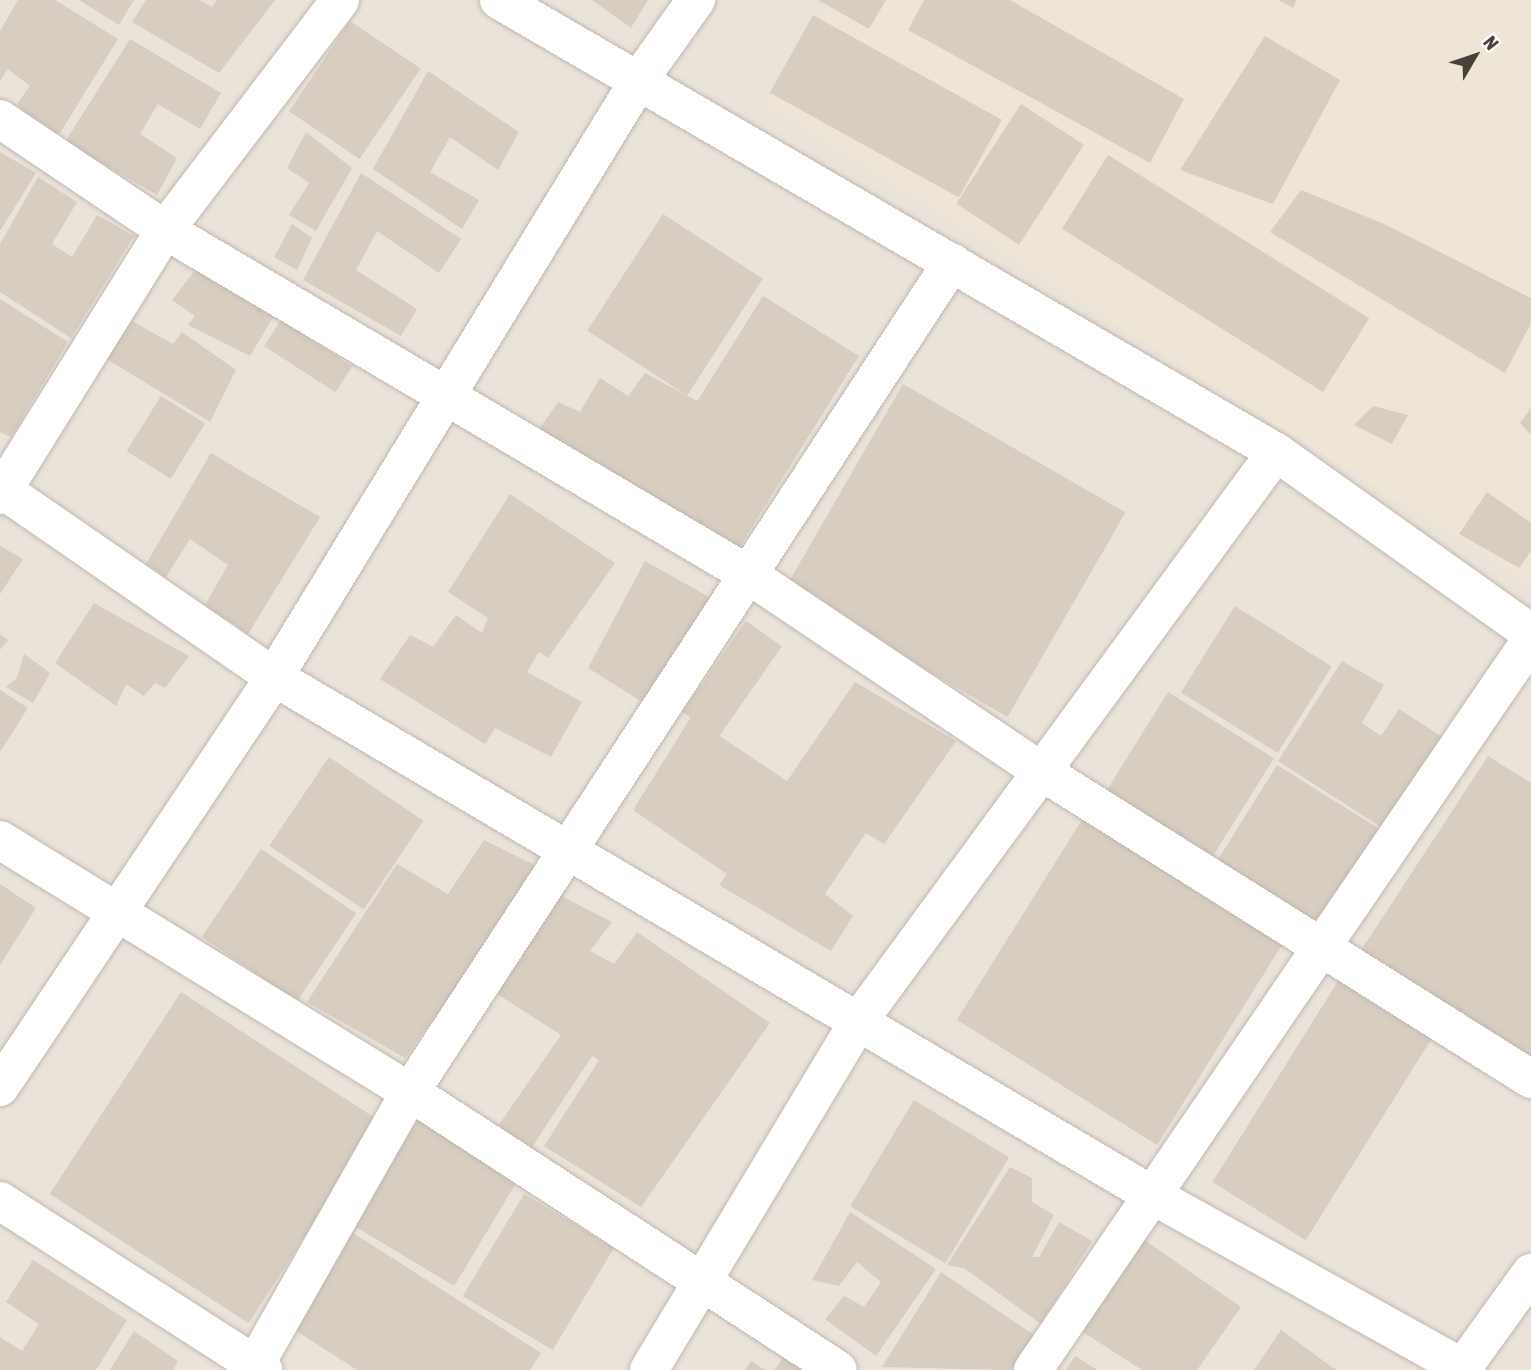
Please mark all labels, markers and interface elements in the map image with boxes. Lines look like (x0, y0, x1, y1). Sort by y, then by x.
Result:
north arrow (1440, 21, 1510, 91)
text: N (1479, 32, 1503, 54)

